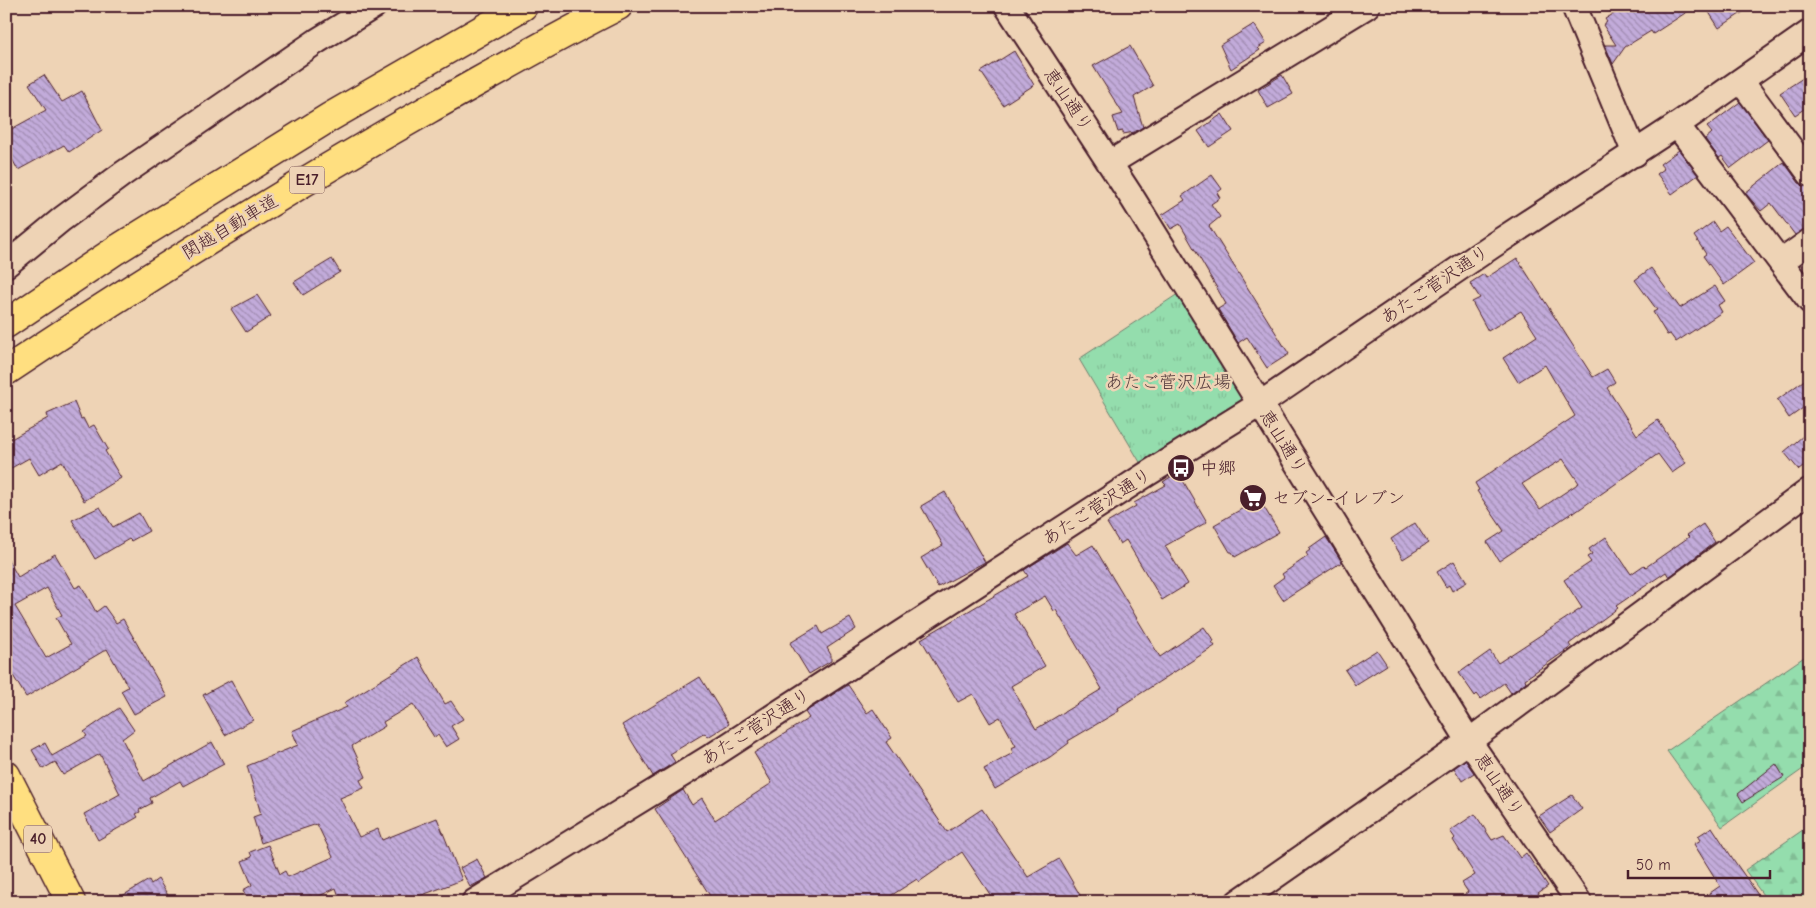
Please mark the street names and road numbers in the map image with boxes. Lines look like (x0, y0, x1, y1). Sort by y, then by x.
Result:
street label: 恵山通り (1039, 64, 1097, 136)
road number: E17 (290, 166, 324, 194)
street label: 関越自動車道 (178, 190, 282, 264)
street label: あたご菅沢通り (1377, 241, 1493, 329)
street label: 恵山通り (1255, 406, 1311, 478)
street label: あたご菅沢通り (1038, 464, 1156, 550)
street label: あたご菅沢通り (697, 684, 815, 770)
street label: 恵山通り (1470, 749, 1528, 821)
road number: 40 (24, 826, 52, 852)

